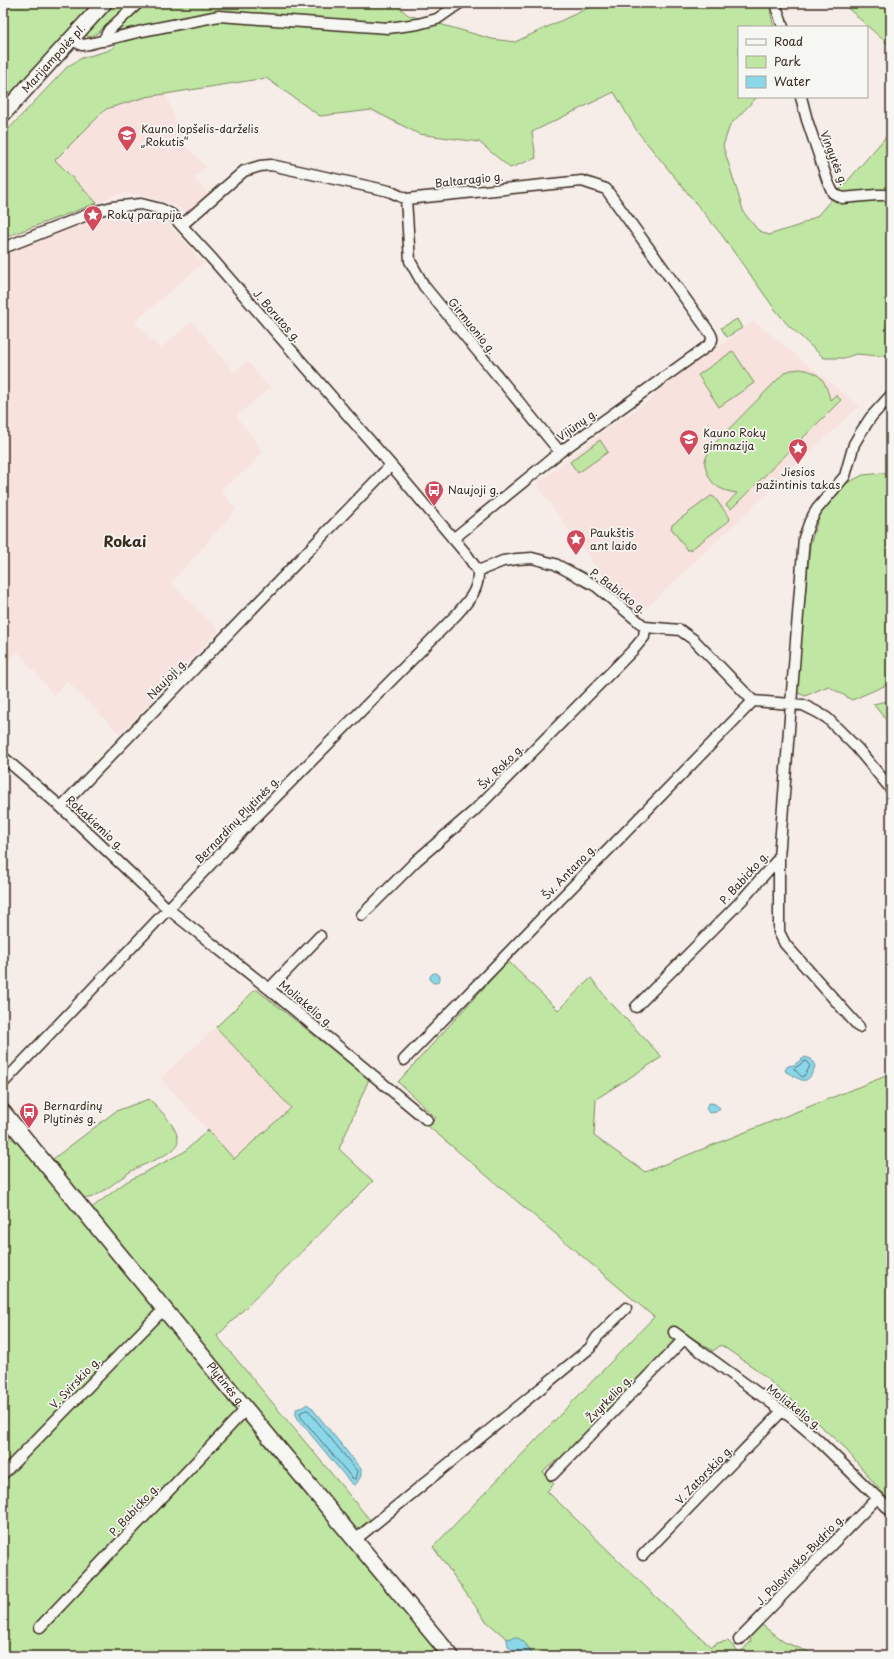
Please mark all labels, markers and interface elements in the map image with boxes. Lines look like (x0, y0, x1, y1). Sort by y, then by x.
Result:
street label: Marijampolės pl. (17, 20, 89, 96)
legend (738, 26, 868, 98)
text: Road (774, 32, 803, 50)
text: Park (774, 52, 801, 70)
text: Water (774, 72, 811, 90)
place label: Kauno lopšelis-darželis „Rokutis“ (141, 120, 259, 150)
school or university icon: Kauno lopšelis-darželis „Rokutis“ (116, 124, 138, 152)
street label: Vingytės g. (816, 128, 853, 188)
street label: Baltaragio g. (434, 167, 504, 192)
place icon: Rokų parapija (82, 204, 104, 232)
place label: Rokų parapija (107, 206, 182, 223)
street label: J. Borutos g. (249, 285, 305, 346)
street label: Girmuonio g. (444, 294, 500, 358)
street label: Vijūnų g. (553, 404, 600, 445)
place label: Kauno Rokų gimnazija (703, 424, 766, 454)
school or university icon: Kauno Rokų gimnazija (678, 428, 700, 456)
place icon: Jiesios pažintinis takas (787, 437, 809, 465)
place label: Jiesios pažintinis takas (756, 463, 840, 493)
bus stop icon: Naujoji g. (423, 479, 445, 507)
place label: Naujoji g. (448, 481, 499, 498)
place label: Paukštis ant laido (590, 524, 637, 554)
place icon: Paukštis ant laido (565, 528, 587, 556)
district label: Rokai (104, 529, 146, 552)
street label: P. Babicko g. (587, 564, 650, 617)
street label: Naujoji g. (143, 654, 190, 703)
street label: Šv. Roko g. (474, 740, 527, 793)
street label: Bernardinų Plytinės g. (190, 772, 283, 867)
street label: Rokakiemio g. (63, 791, 128, 854)
street label: Šv. Antano g. (538, 840, 600, 903)
street label: P. Babicko g. (715, 847, 772, 908)
street label: Moliakelio g. (275, 976, 337, 1031)
place label: Bernardinų Plytinės g. (43, 1097, 103, 1127)
bus stop icon: Bernardinų Plytinės g. (18, 1101, 40, 1129)
street label: V. Svirskio g. (45, 1353, 104, 1412)
street label: Plytinės g. (203, 1358, 250, 1410)
street label: Žvyrkelio g. (582, 1371, 636, 1426)
street label: Moliakelio g. (763, 1380, 826, 1434)
street label: V. Zatorskio g. (671, 1441, 736, 1508)
street label: P. Babicko g. (105, 1480, 163, 1540)
street label: J. Polovinsko-Budrio g. (752, 1510, 848, 1609)

